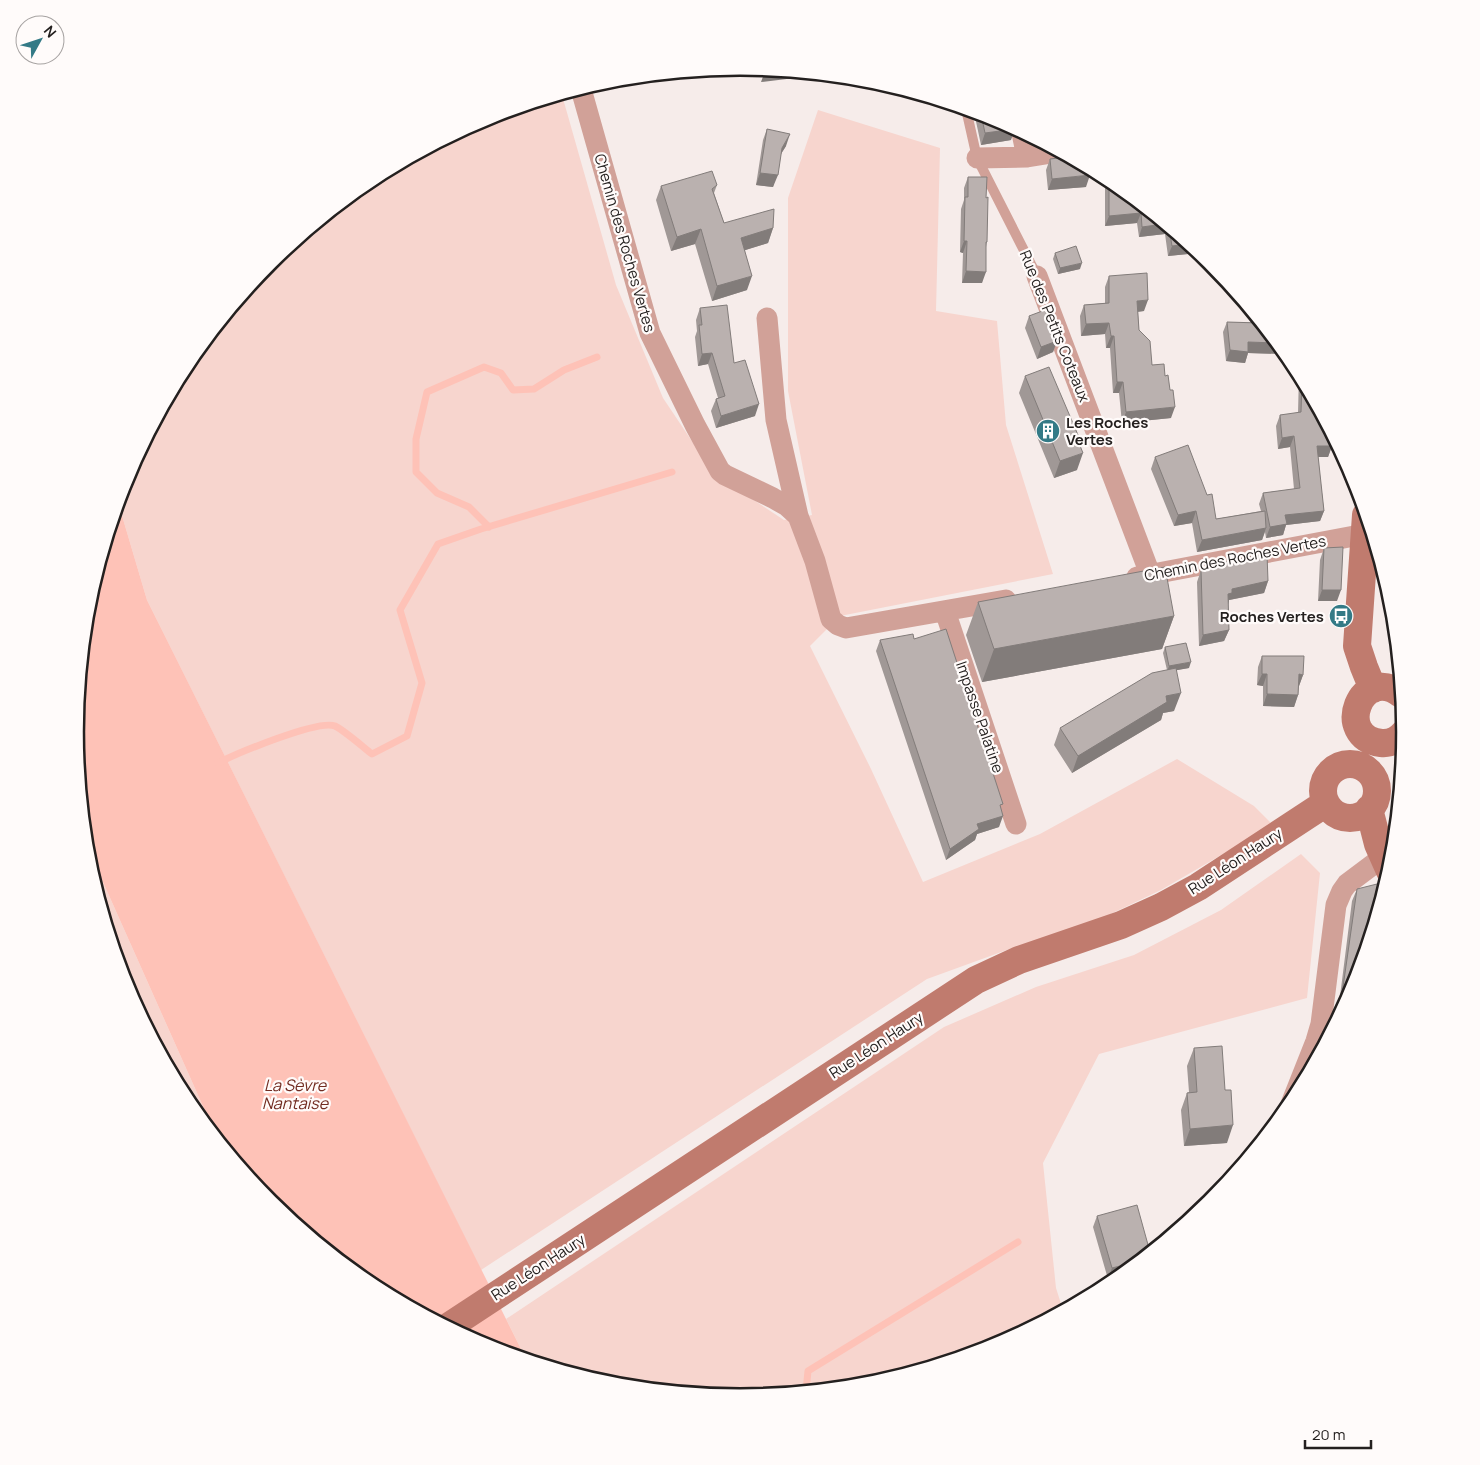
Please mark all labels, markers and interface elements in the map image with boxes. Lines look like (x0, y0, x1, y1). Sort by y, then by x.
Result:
north arrow (15, 15, 65, 65)
text: N (40, 21, 61, 41)
street label: Chemin des Roches Vertes (589, 151, 661, 335)
street label: Rue des Petits Coteaux (1015, 247, 1095, 405)
place label: Les Roches Vertes (1066, 412, 1149, 450)
building icon: Les Roches Vertes (1035, 418, 1061, 444)
street label: Chemin des Roches Vertes (1142, 530, 1328, 586)
bus stop icon: Roches Vertes (1328, 603, 1354, 629)
place label: Roches Vertes (1220, 606, 1324, 627)
street label: Impasse Palatine (951, 658, 1009, 776)
street label: Rue Léon Haury (1184, 823, 1286, 899)
street label: Rue Léon Haury (825, 1007, 927, 1083)
water label: La Sèvre Nantaise (262, 1074, 330, 1114)
street label: Rue Léon Haury (487, 1229, 589, 1305)
scale bar (1305, 1418, 1371, 1450)
text: 20 m (1312, 1424, 1345, 1445)

